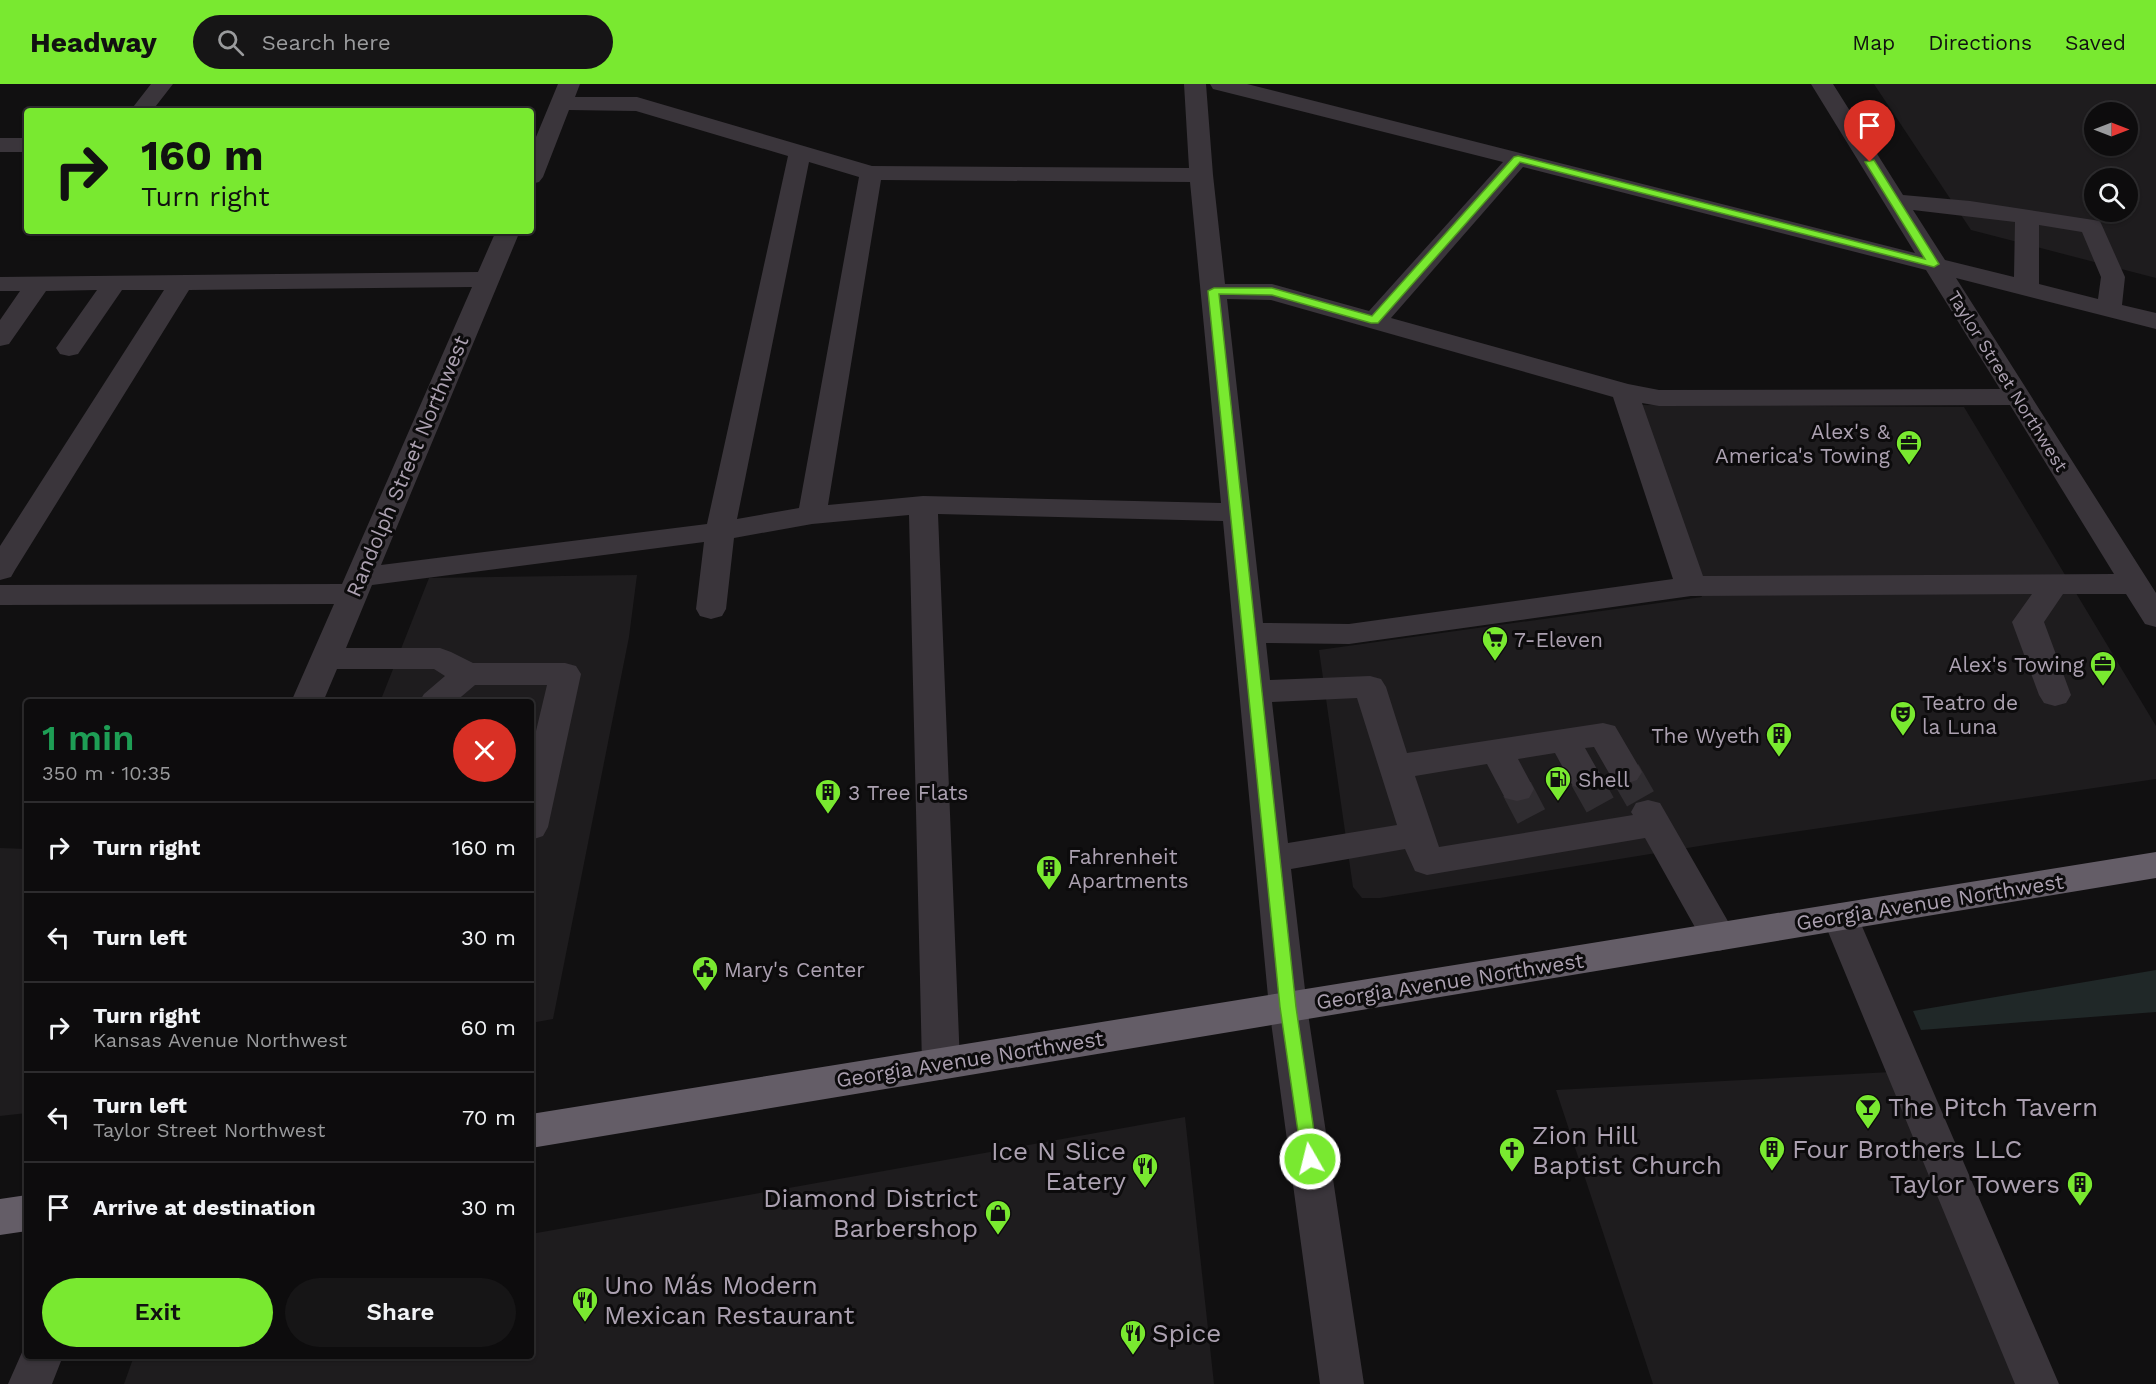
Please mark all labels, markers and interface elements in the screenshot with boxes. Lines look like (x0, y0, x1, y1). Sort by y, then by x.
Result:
search box (193, 15, 613, 69)
text: Headway (30, 26, 157, 59)
icon: search (214, 26, 247, 59)
text: Search here (262, 30, 391, 55)
text: Map (1852, 30, 1895, 55)
text: Directions (1928, 30, 2032, 55)
text: Saved (2065, 30, 2126, 55)
pin (1844, 100, 1895, 162)
north arrow (2084, 102, 2138, 156)
map controls (2084, 102, 2138, 222)
icon: arrive (1853, 109, 1886, 142)
text: 160 m (141, 131, 264, 180)
icon: right (42, 132, 120, 210)
button: search (2084, 168, 2138, 222)
text: Turn right (141, 181, 270, 213)
street label: Taylor Street Northwest (1944, 287, 2073, 476)
street label: Randolph Street Northwest (341, 331, 474, 600)
place label: Alex's & America's Towing (1715, 419, 1891, 468)
office icon: Alex's & America's Towing (1894, 428, 1924, 466)
supermarket icon: 7-Eleven (1480, 624, 1510, 662)
place label: 7-Eleven (1514, 627, 1603, 652)
office icon: Alex's Towing (2088, 649, 2118, 687)
place label: Alex's Towing (1949, 652, 2085, 677)
place label: Teatro de la Luna (1922, 690, 2018, 739)
theatre icon: Teatro de la Luna (1888, 699, 1918, 737)
text: 1 min (42, 717, 134, 759)
button: close (453, 719, 516, 782)
building icon: The Wyeth (1764, 720, 1794, 758)
place label: The Wyeth (1651, 723, 1760, 748)
text: 350 m · 10:35 (42, 761, 171, 785)
fuel station icon: Shell (1543, 764, 1573, 802)
place label: Shell (1578, 767, 1630, 792)
building icon: 3 Tree Flats (813, 777, 843, 815)
place label: 3 Tree Flats (848, 780, 968, 805)
icon: right (42, 831, 75, 864)
text: Turn right (93, 835, 200, 860)
text: 160 m (452, 835, 516, 860)
place label: Fahrenheit Apartments (1068, 844, 1189, 893)
building icon: Fahrenheit Apartments (1034, 853, 1064, 891)
street label: Georgia Avenue Northwest (1794, 868, 2066, 936)
icon: left (42, 921, 75, 954)
text: Turn left (93, 925, 187, 950)
text: 30 m (461, 925, 516, 950)
street label: Georgia Avenue Northwest (1314, 947, 1586, 1015)
public building icon: Mary's Center (690, 954, 720, 992)
place label: Mary's Center (724, 957, 865, 982)
text: Turn right (93, 1003, 200, 1028)
icon: right (42, 1011, 75, 1044)
text: 60 m (460, 1015, 516, 1040)
street label: Georgia Avenue Northwest (834, 1025, 1106, 1093)
text: Kansas Avenue Northwest (93, 1028, 347, 1052)
bar icon: The Pitch Tavern (1853, 1092, 1883, 1130)
place label: The Pitch Tavern (1888, 1092, 2098, 1122)
text: Turn left (93, 1093, 187, 1118)
icon: left (42, 1101, 75, 1134)
text: 70 m (462, 1105, 516, 1130)
text: Taylor Street Northwest (93, 1118, 325, 1142)
place label: Zion Hill Baptist Church (1532, 1120, 1722, 1180)
position arrow (1278, 1127, 1342, 1191)
building icon: Four Brothers LLC (1757, 1134, 1787, 1172)
place label: Four Brothers LLC (1792, 1134, 2022, 1164)
church icon: Zion Hill Baptist Church (1497, 1135, 1527, 1173)
place label: Ice N Slice Eatery (991, 1136, 1127, 1196)
restaurant icon: Ice N Slice Eatery (1130, 1151, 1160, 1189)
place label: Taylor Towers (1890, 1169, 2060, 1199)
building icon: Taylor Towers (2065, 1169, 2095, 1207)
place label: Diamond District Barbershop (763, 1183, 978, 1243)
icon: arrive (42, 1191, 75, 1224)
text: Arrive at destination (93, 1195, 316, 1220)
text: 30 m (461, 1195, 516, 1220)
shop icon: Diamond District Barbershop (983, 1198, 1013, 1236)
place label: Uno Más Modern Mexican Restaurant (604, 1270, 855, 1330)
button: Exit (42, 1278, 273, 1347)
button: Share (285, 1278, 516, 1347)
restaurant icon: Uno Más Modern Mexican Restaurant (570, 1285, 600, 1323)
restaurant icon: Spice (1118, 1318, 1148, 1356)
place label: Spice (1152, 1318, 1221, 1348)

